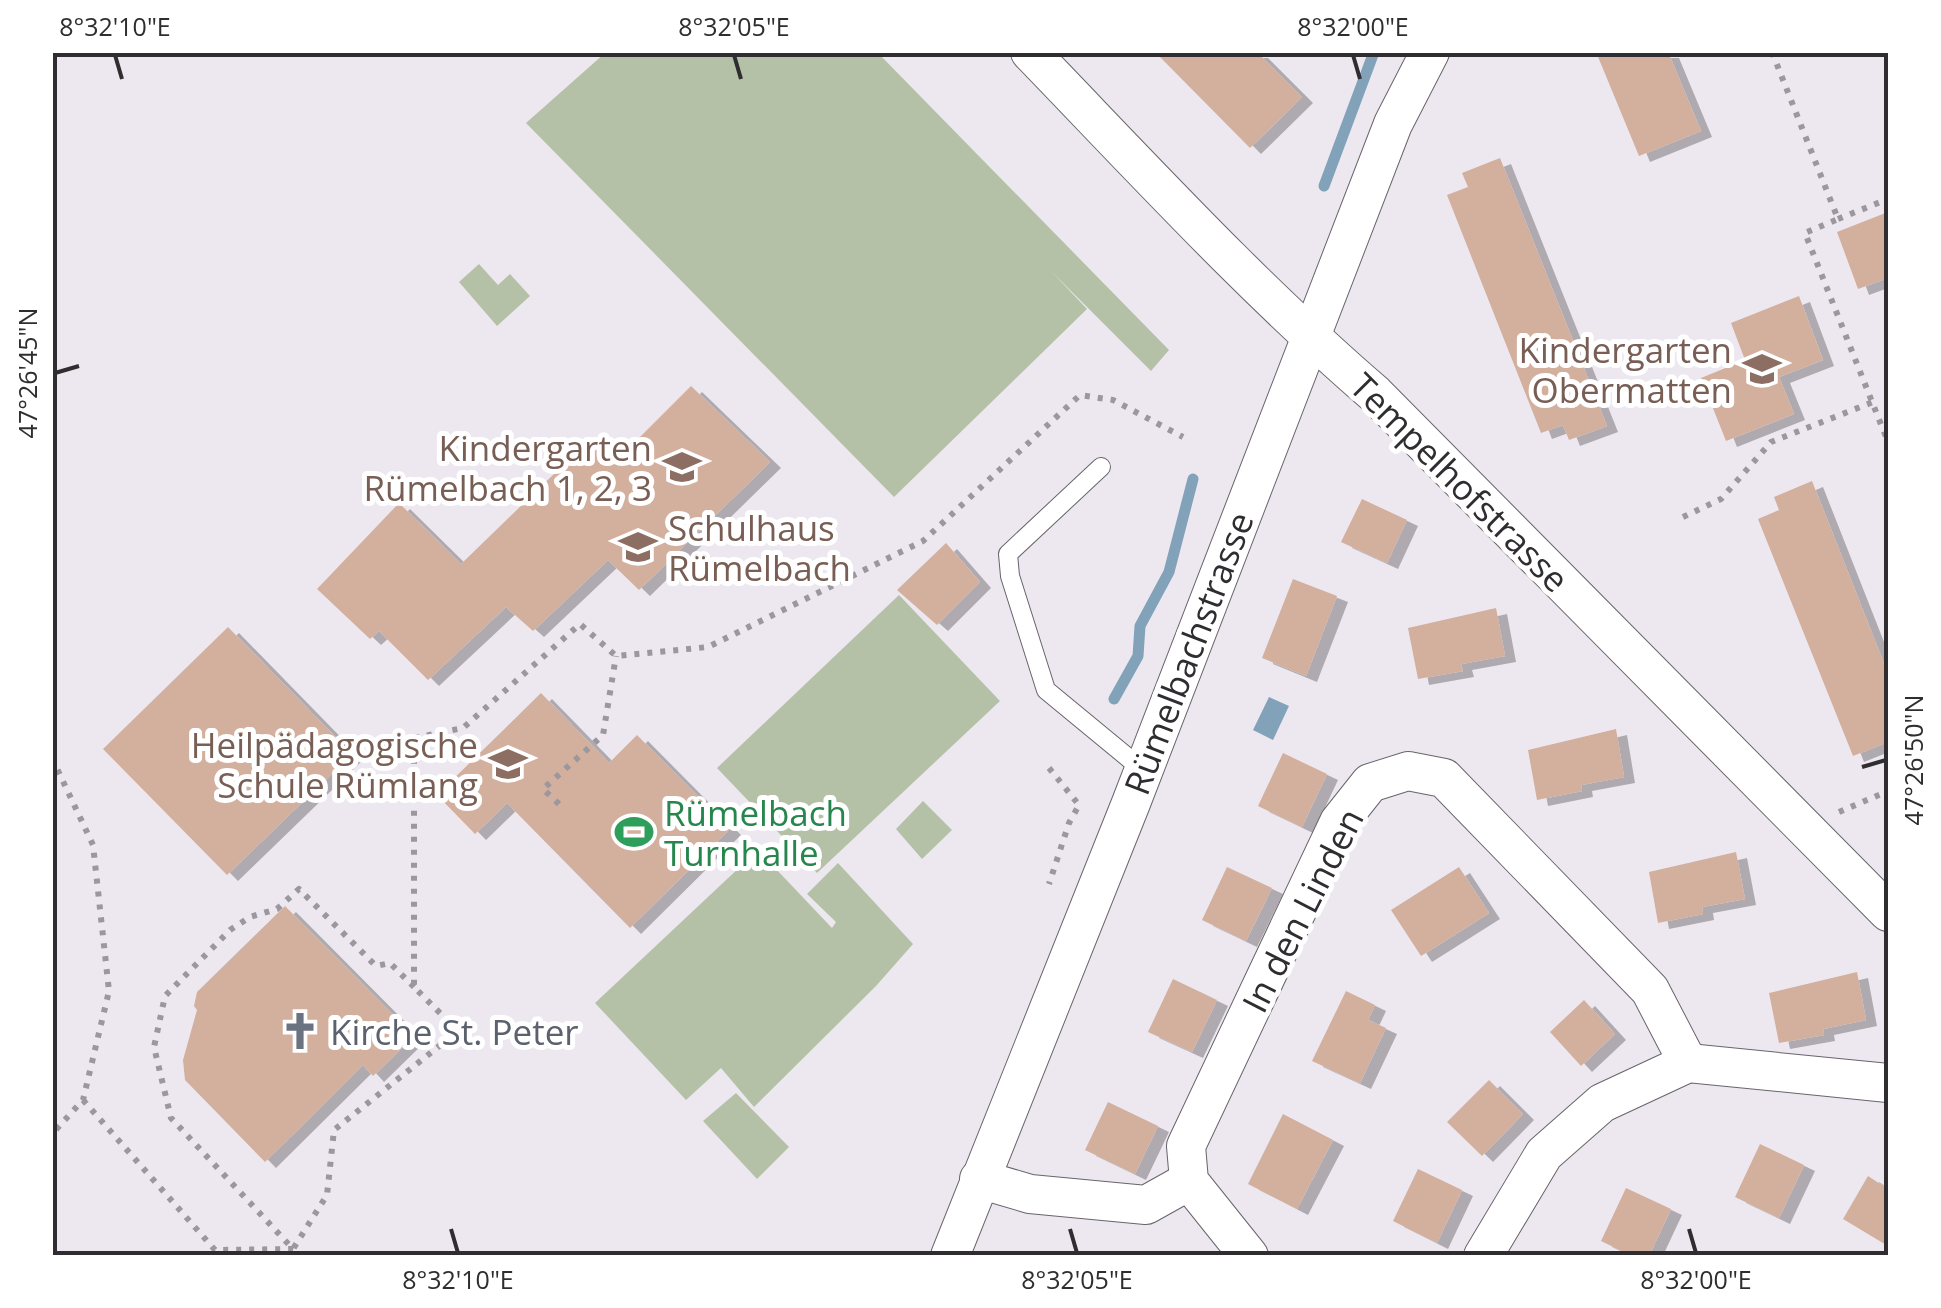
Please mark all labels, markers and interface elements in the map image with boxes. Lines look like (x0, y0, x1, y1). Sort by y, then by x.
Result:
text: 8°32'10"E (59, 9, 171, 43)
text: 8°32'05"E (678, 9, 790, 43)
text: 8°32'00"E (1297, 9, 1409, 43)
text: 47°26'45"N (10, 308, 44, 438)
place label: Kindergarten Obermatten (1519, 326, 1732, 413)
school or university icon: Kindergarten Obermatten (1741, 348, 1783, 390)
street label: Tempelhofstrasse (1340, 362, 1580, 602)
place label: Kindergarten Rümelbach 1, 2, 3 (364, 424, 652, 511)
school or university icon: Kindergarten Rümelbach 1, 2, 3 (661, 446, 703, 488)
place label: Schulhaus Rümelbach (668, 504, 851, 591)
street label: Rümelbachstrasse (1112, 505, 1264, 801)
school or university icon: Schulhaus Rümelbach (617, 526, 659, 568)
text: 47°26'50"N (1896, 695, 1930, 825)
place label: Heilpädagogische Schule Rümlang (191, 721, 478, 808)
school or university icon: Heilpädagogische Schule Rümlang (487, 743, 529, 785)
place label: Rümelbach Turnhalle (664, 789, 847, 876)
street label: In den Linden (1230, 800, 1374, 1020)
sports icon: Rümelbach Turnhalle (613, 811, 655, 853)
place label: Kirche St. Peter (330, 1008, 579, 1055)
church icon: Kirche St. Peter (279, 1010, 321, 1052)
text: 8°32'10"E (402, 1262, 514, 1296)
text: 8°32'05"E (1021, 1262, 1133, 1296)
text: 8°32'00"E (1640, 1262, 1752, 1296)

